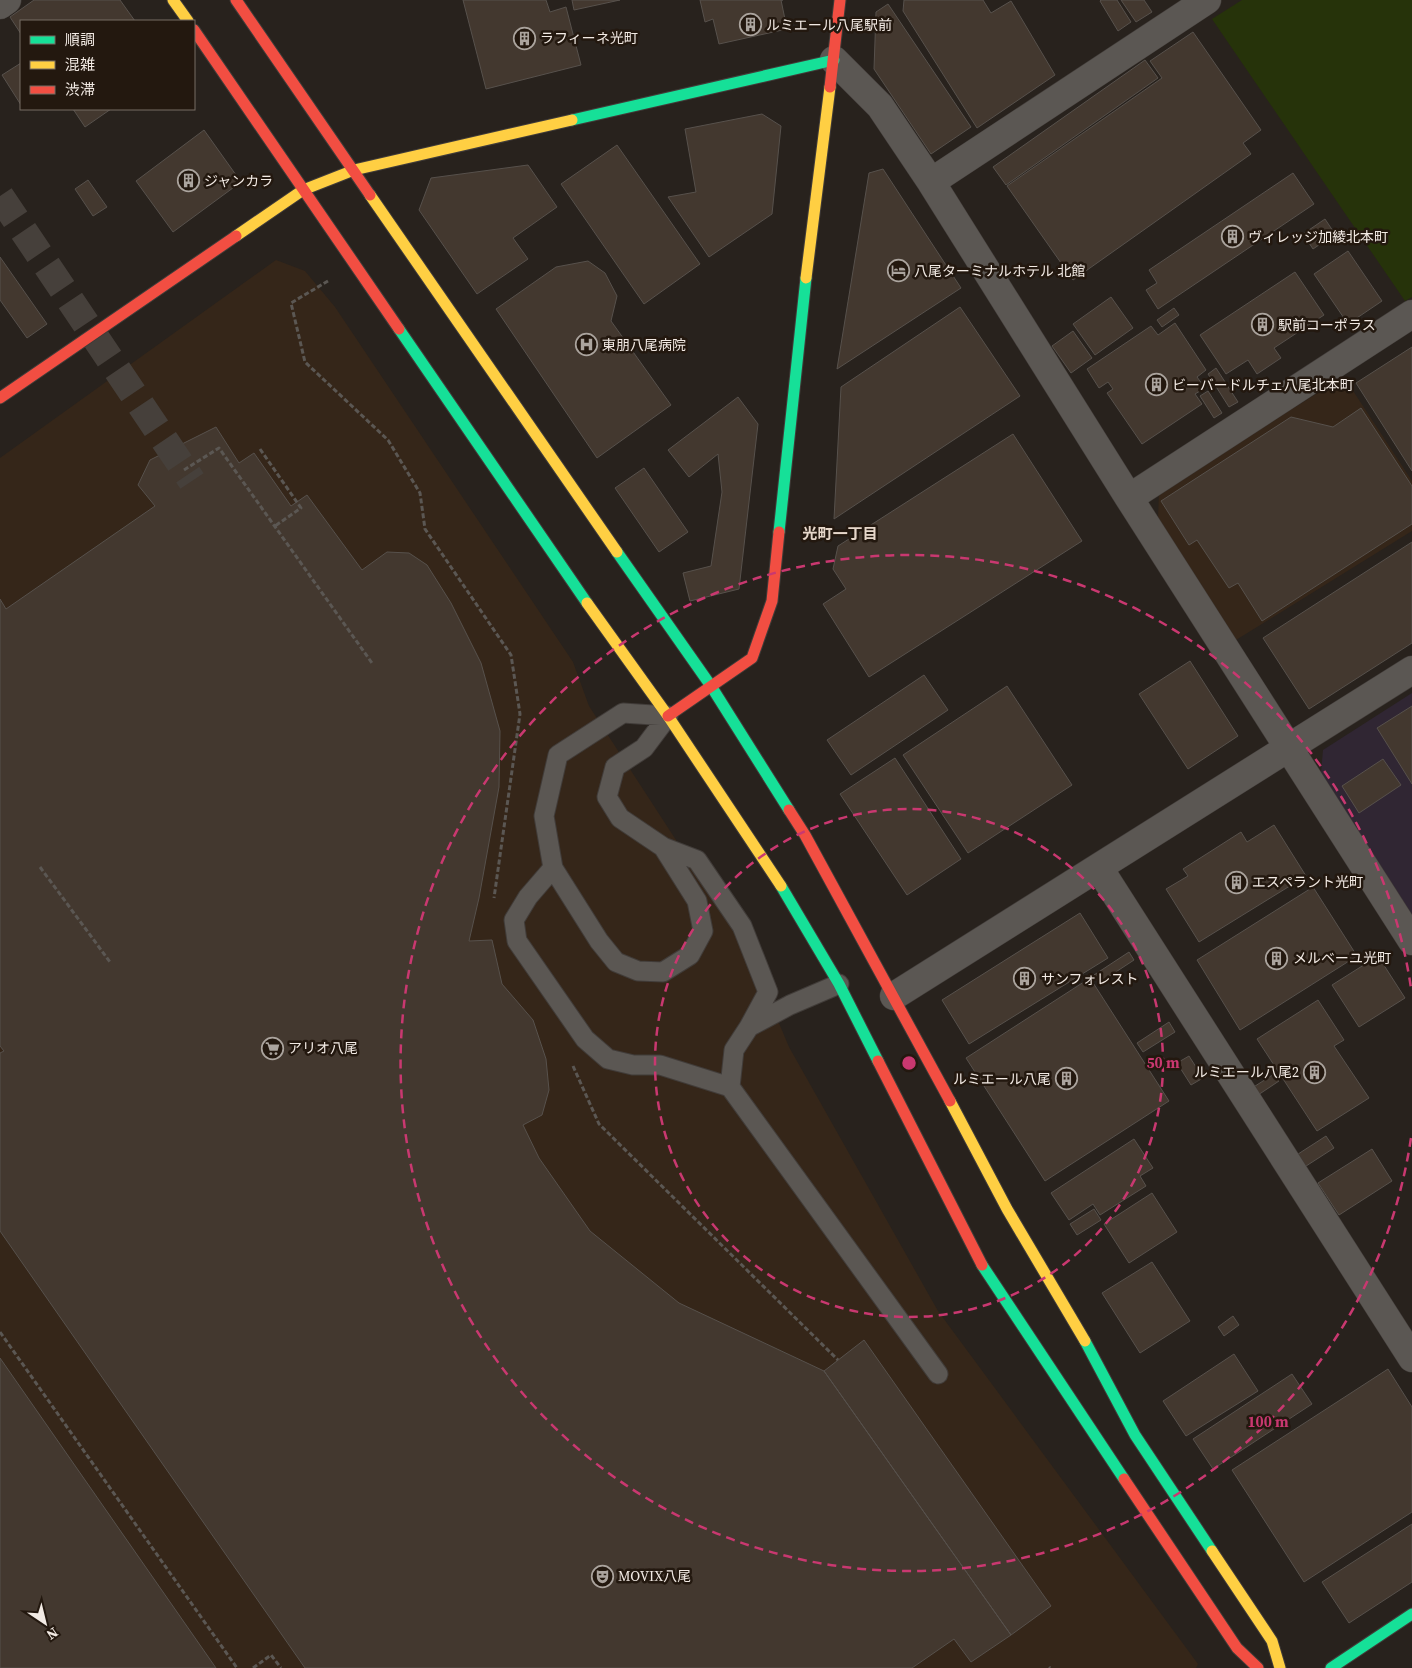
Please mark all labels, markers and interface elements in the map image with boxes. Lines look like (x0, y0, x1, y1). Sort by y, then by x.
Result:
building icon: ルミエール八尾駅前 (738, 13, 762, 37)
place label: ルミエール八尾駅前 (766, 15, 892, 35)
legend (20, 20, 195, 110)
building icon: ラフィーネ光町 (512, 26, 536, 50)
place label: ラフィーネ光町 (540, 28, 638, 48)
text: 順調 (65, 29, 95, 50)
text: 混雑 (65, 54, 95, 75)
text: 渋滞 (65, 79, 95, 100)
building icon: ジャンカラ (176, 169, 200, 193)
place label: ジャンカラ (204, 171, 273, 191)
building icon: ヴィレッジ加綾北本町 (1220, 225, 1244, 249)
place label: ヴィレッジ加綾北本町 (1248, 227, 1388, 247)
hotel icon: 八尾ターミナルホテル 北館 (886, 259, 910, 283)
place label: 八尾ターミナルホテル 北館 (914, 261, 1085, 281)
building icon: 駅前コーポラス (1250, 313, 1274, 337)
place label: 駅前コーポラス (1278, 315, 1376, 335)
hospital icon: 東朋八尾病院 (574, 333, 598, 357)
place label: 東朋八尾病院 (602, 335, 686, 355)
building icon: ビーバードルチェ八尾北本町 (1144, 373, 1168, 397)
place label: ビーバードルチェ八尾北本町 (1172, 375, 1354, 395)
district label: 光町一丁目 (802, 523, 878, 544)
building icon: エスペラント光町 (1224, 870, 1248, 894)
place label: エスペラント光町 (1252, 872, 1363, 892)
building icon: メルベーユ光町 (1265, 946, 1289, 970)
place label: メルベーユ光町 (1293, 948, 1391, 968)
building icon: サンフォレスト (1013, 967, 1037, 991)
place label: サンフォレスト (1041, 969, 1139, 989)
supermarket icon: アリオ八尾 (260, 1036, 284, 1060)
place label: アリオ八尾 (288, 1038, 358, 1058)
text: 50 m (1146, 1052, 1180, 1073)
centre of rings (900, 1054, 918, 1072)
building icon: ルミエール八尾2 (1303, 1060, 1327, 1084)
place label: ルミエール八尾2 (1194, 1062, 1299, 1082)
building icon: ルミエール八尾 (1055, 1067, 1079, 1091)
place label: ルミエール八尾 (953, 1069, 1051, 1089)
text: 100 m (1247, 1411, 1289, 1432)
theatre icon: MOVIX八尾 (590, 1564, 614, 1588)
place label: MOVIX八尾 (618, 1566, 691, 1586)
north arrow (20, 1598, 70, 1648)
text: N (43, 1623, 62, 1645)

